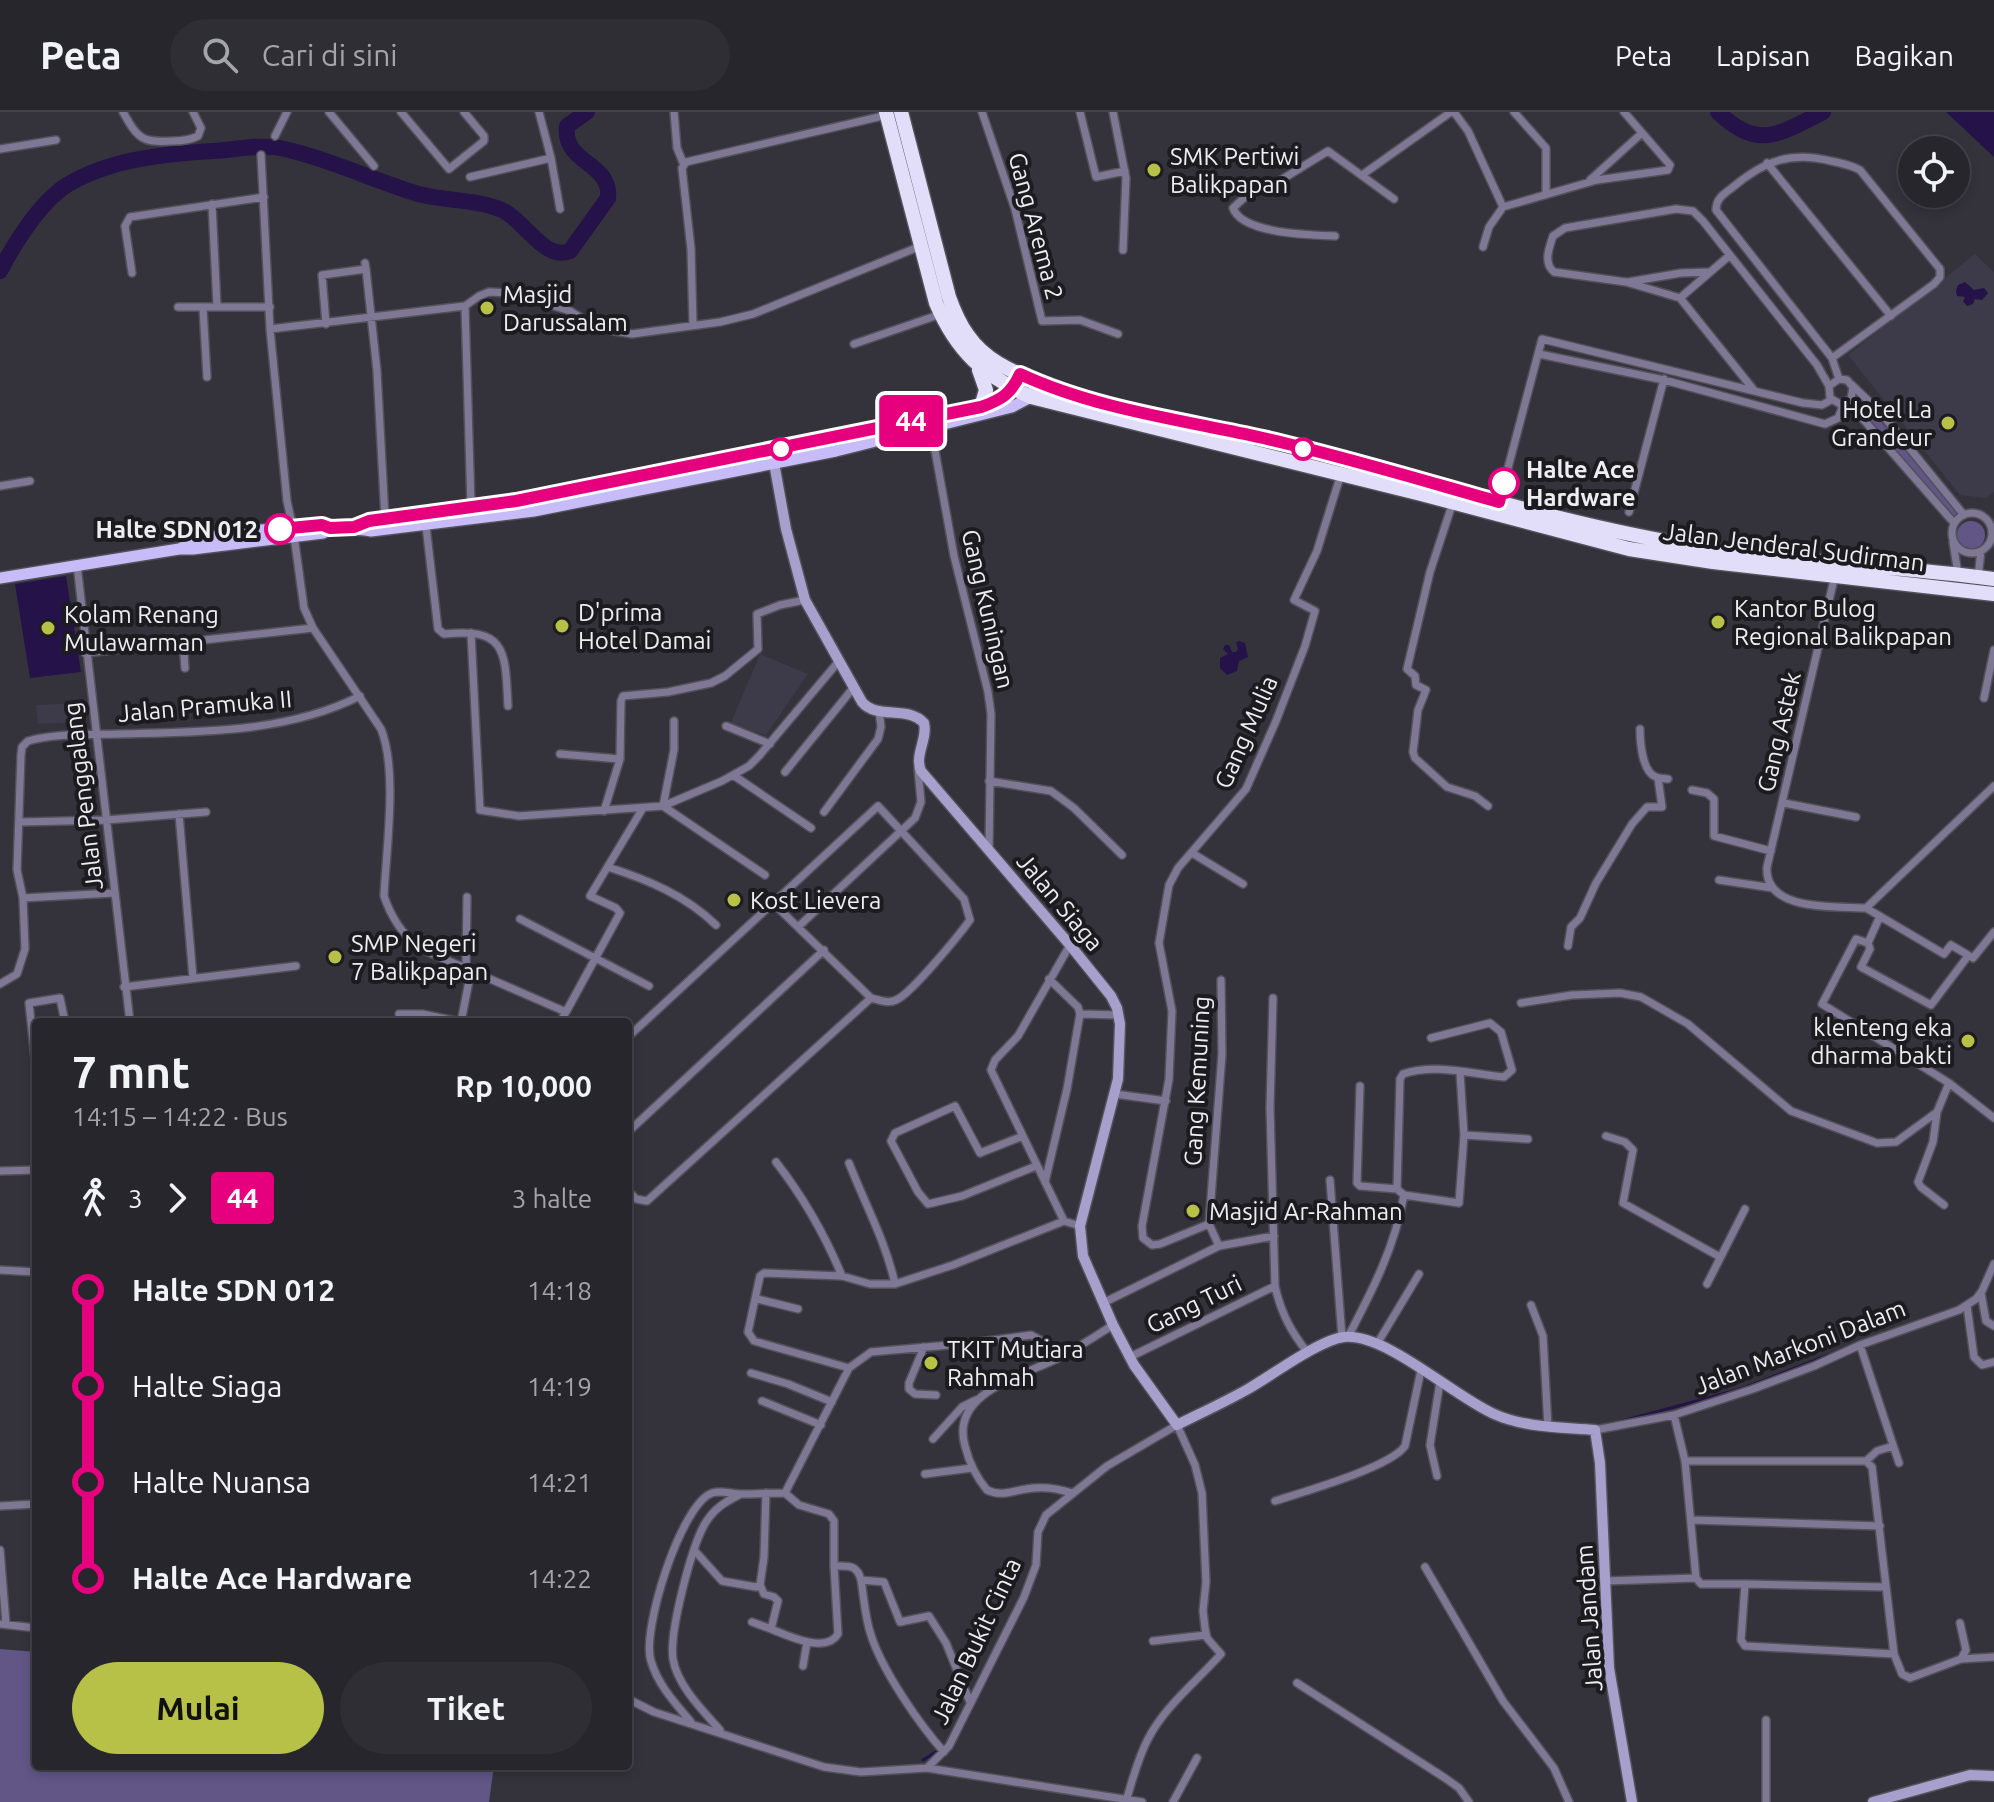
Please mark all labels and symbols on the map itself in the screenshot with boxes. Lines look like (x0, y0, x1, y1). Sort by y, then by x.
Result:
place label: SMK Pertiwi Balikpapan (1170, 143, 1299, 198)
street label: Gang Arema 2 (1003, 149, 1069, 303)
marker: SMK Pertiwi Balikpapan (1145, 161, 1163, 179)
place label: Masjid Darussalam (503, 281, 628, 336)
marker: Masjid Darussalam (478, 299, 496, 317)
line badge: 44 (875, 395, 947, 447)
place label: Hotel La Grandeur (1831, 396, 1932, 451)
marker: Hotel La Grandeur (1939, 414, 1957, 432)
unlabelled marker (770, 438, 792, 460)
unlabelled marker (1292, 438, 1314, 460)
place label: Halte Ace Hardware (1526, 456, 1636, 511)
marker: Halte Ace Hardware (1489, 468, 1519, 498)
marker: Halte SDN 012 (265, 514, 295, 544)
place label: Halte SDN 012 (95, 516, 258, 543)
street label: Jalan Jenderal Sudirman (1662, 518, 1926, 576)
street label: Gang Kuningan (957, 527, 1019, 691)
place label: Kantor Bulog Regional Balikpapan (1734, 595, 1952, 650)
place label: D'prima Hotel Damai (578, 599, 711, 654)
place label: Kolam Renang Mulawarman (64, 601, 219, 656)
marker: Kantor Bulog Regional Balikpapan (1709, 613, 1727, 631)
marker: D'prima Hotel Damai (553, 617, 571, 635)
marker: Kolam Renang Mulawarman (39, 619, 57, 637)
street label: Gang Astek (1752, 669, 1806, 795)
street label: Gang Mulia (1209, 672, 1283, 792)
street label: Jalan Pramuka II (117, 685, 293, 727)
street label: Jalan Penggalang (58, 701, 108, 891)
street label: Jalan Siaga (1011, 848, 1109, 956)
place label: Kost Lievera (750, 887, 881, 914)
marker: Kost Lievera (725, 891, 743, 909)
place label: SMP Negeri 7 Balikpapan (351, 930, 488, 985)
marker: SMP Negeri 7 Balikpapan (326, 948, 344, 966)
street label: Gang Kemuning (1179, 995, 1215, 1167)
place label: klenteng eka dharma bakti (1811, 1014, 1952, 1069)
marker: klenteng eka dharma bakti (1959, 1032, 1977, 1050)
place label: Masjid Ar-Rahman (1209, 1198, 1403, 1225)
marker: Masjid Ar-Rahman (1184, 1202, 1202, 1220)
street label: Gang Turi (1142, 1269, 1246, 1339)
street label: Jalan Markoni Dalam (1691, 1294, 1909, 1400)
place label: TKIT Mutiara Rahmah (947, 1336, 1084, 1391)
marker: TKIT Mutiara Rahmah (922, 1354, 940, 1372)
street label: Jalan Jandam (1570, 1544, 1608, 1692)
street label: Jalan Bukit Cinta (926, 1554, 1026, 1728)

